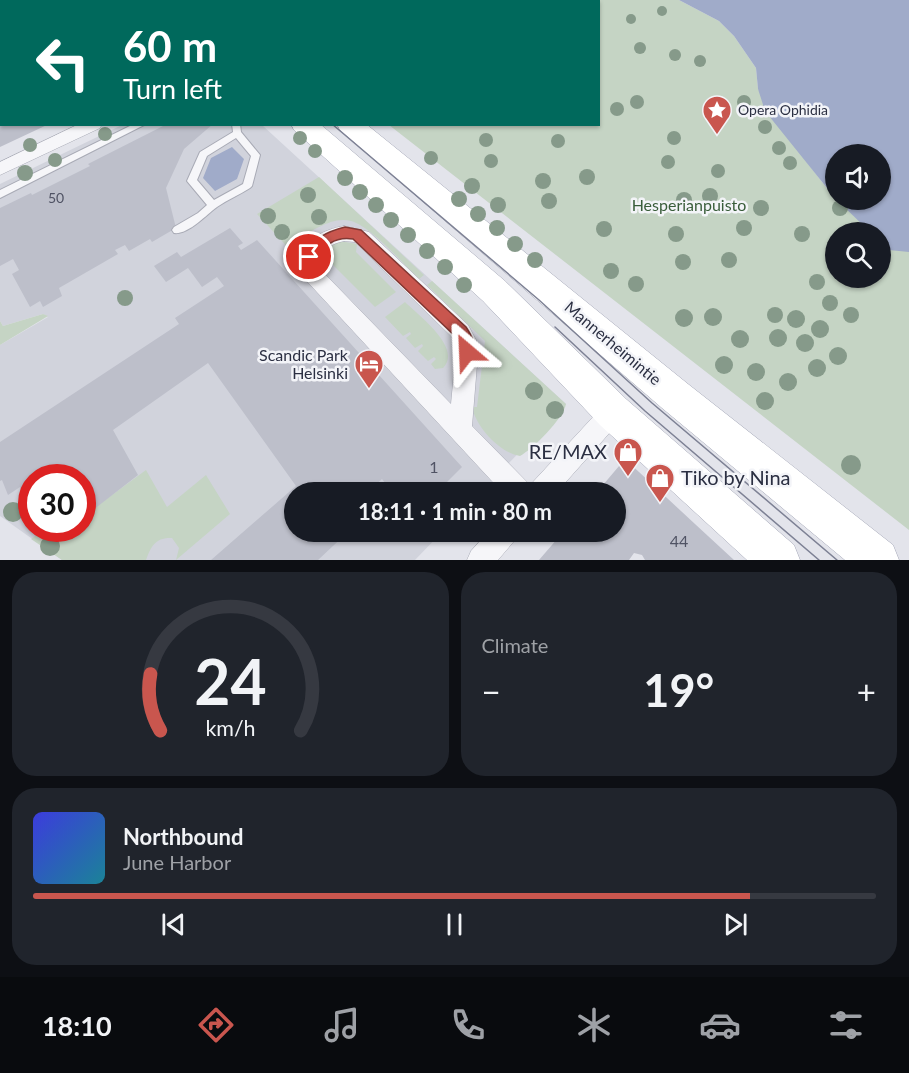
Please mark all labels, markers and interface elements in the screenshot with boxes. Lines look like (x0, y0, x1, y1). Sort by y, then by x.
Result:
text: 60 m (123, 21, 217, 71)
icon: left (24, 24, 102, 102)
text: Turn left (123, 72, 222, 105)
place icon: Opera Ophidia (701, 94, 733, 136)
place label: Opera Ophidia (738, 101, 828, 118)
map controls (825, 144, 891, 288)
button: sound (825, 144, 891, 210)
house number: 50 (48, 189, 64, 206)
park label: Hesperianpuisto (632, 195, 746, 214)
button: search (825, 222, 891, 288)
pin (283, 231, 334, 282)
icon: arrive (292, 240, 325, 273)
street label: Mannerheimintie (561, 297, 665, 388)
position arrow (435, 320, 499, 384)
place label: Scandic Park Helsinki (259, 345, 349, 382)
hotel icon: Scandic Park Helsinki (353, 348, 385, 390)
shop icon: RE/MAX (612, 436, 644, 478)
place label: RE/MAX (529, 439, 607, 463)
house number: 1 (429, 457, 439, 476)
shop icon: Tiko by Nina (644, 462, 676, 504)
speed limit sign: 30 (18, 464, 96, 542)
place label: Tiko by Nina (681, 465, 791, 489)
text: 18:11 · 1 min · 80 m (358, 498, 552, 525)
house number: 44 (670, 531, 688, 550)
text: Climate (482, 633, 548, 657)
text: 24 (194, 643, 266, 718)
text: 19° (643, 663, 714, 717)
text: − (482, 671, 501, 711)
text: + (857, 671, 876, 711)
text: km/h (205, 715, 255, 741)
text: Northbound (123, 823, 243, 850)
text: June Harbor (123, 850, 231, 874)
icon: previous (157, 908, 190, 941)
icon: pause (438, 908, 471, 941)
icon: next (719, 908, 752, 941)
icon: directions (195, 1004, 237, 1046)
icon: music (321, 1004, 363, 1046)
icon: phone (447, 1004, 489, 1046)
icon: climate (573, 1004, 615, 1046)
icon: car (699, 1004, 741, 1046)
icon: filters (825, 1004, 867, 1046)
text: 18:10 (42, 1009, 112, 1042)

